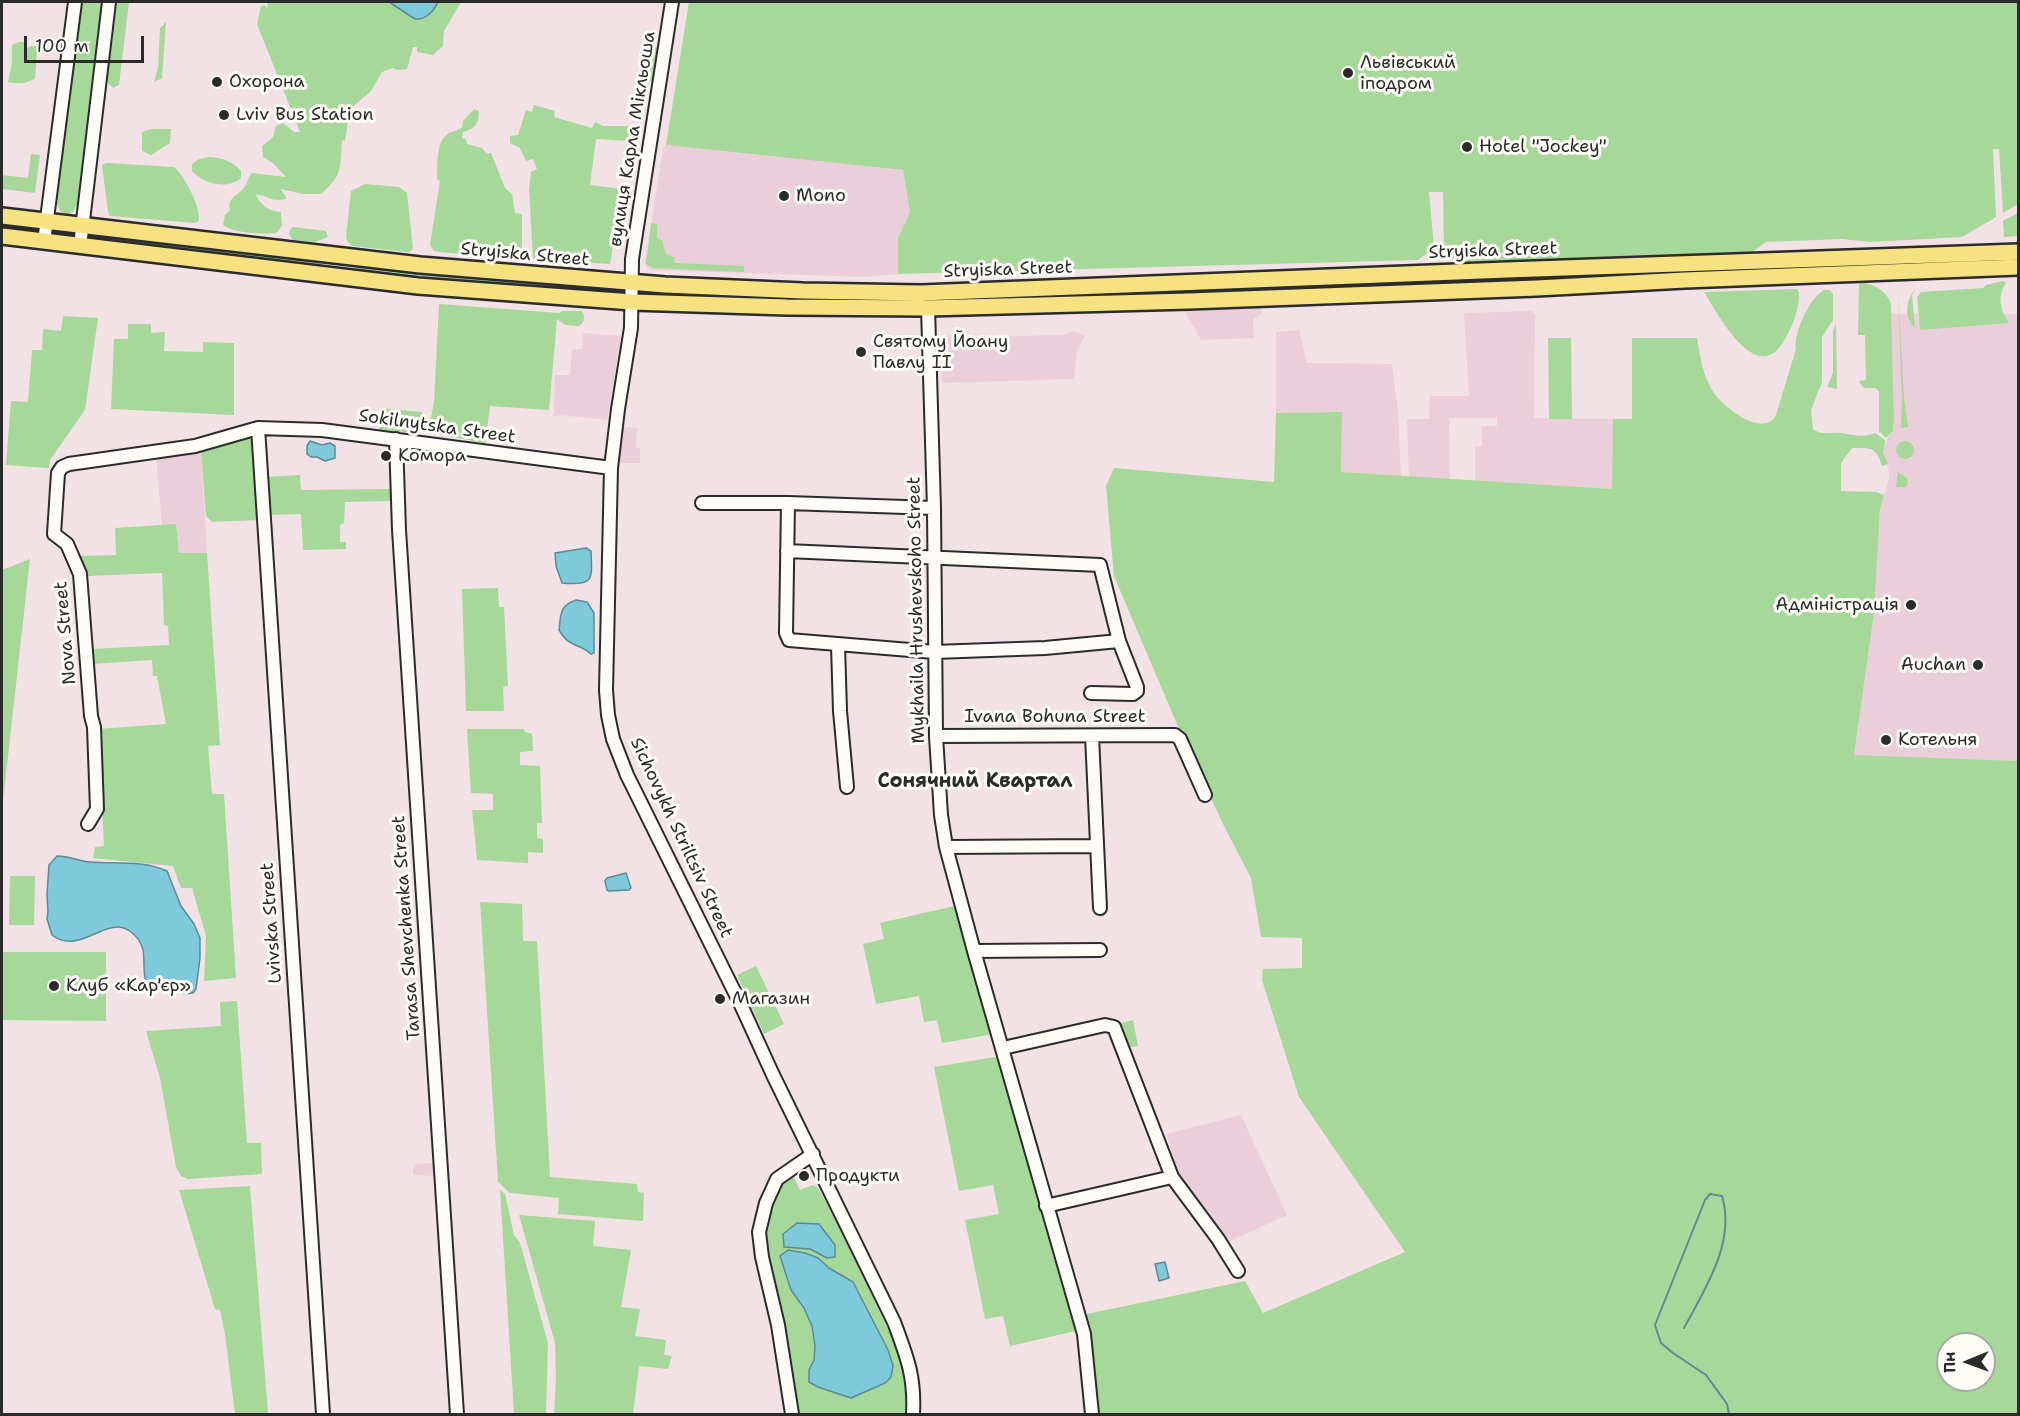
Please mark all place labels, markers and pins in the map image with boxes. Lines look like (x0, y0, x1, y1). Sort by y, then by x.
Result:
place label: Львівський іподром (1360, 52, 1456, 94)
marker: Львівський іподром (1341, 66, 1355, 80)
place label: Охорона (229, 71, 305, 93)
marker: Охорона (210, 75, 224, 89)
place label: Lviv Bus Station (236, 104, 374, 126)
marker: Lviv Bus Station (217, 108, 231, 122)
place label: Hotel "Jockey" (1479, 136, 1607, 158)
marker: Hotel "Jockey" (1460, 140, 1474, 154)
place label: Mono (796, 185, 846, 207)
marker: Mono (777, 189, 791, 203)
place label: Святому Йоану Павлу ІІ (873, 331, 1008, 374)
marker: Святому Йоану Павлу ІІ (854, 345, 868, 359)
place label: Комора (398, 445, 466, 467)
marker: Комора (379, 449, 393, 463)
place label: Адміністрація (1775, 594, 1899, 616)
marker: Адміністрація (1904, 598, 1918, 612)
place label: Auchan (1901, 654, 1966, 676)
marker: Auchan (1971, 658, 1985, 672)
place label: Котельня (1898, 729, 1977, 751)
marker: Котельня (1879, 733, 1893, 747)
place label: Клуб «Кар'єр» (66, 975, 191, 997)
marker: Клуб «Кар'єр» (47, 979, 61, 993)
place label: Магазин (732, 988, 810, 1010)
marker: Магазин (713, 992, 727, 1006)
place label: Продукти (816, 1165, 900, 1187)
marker: Продукти (797, 1169, 811, 1183)

